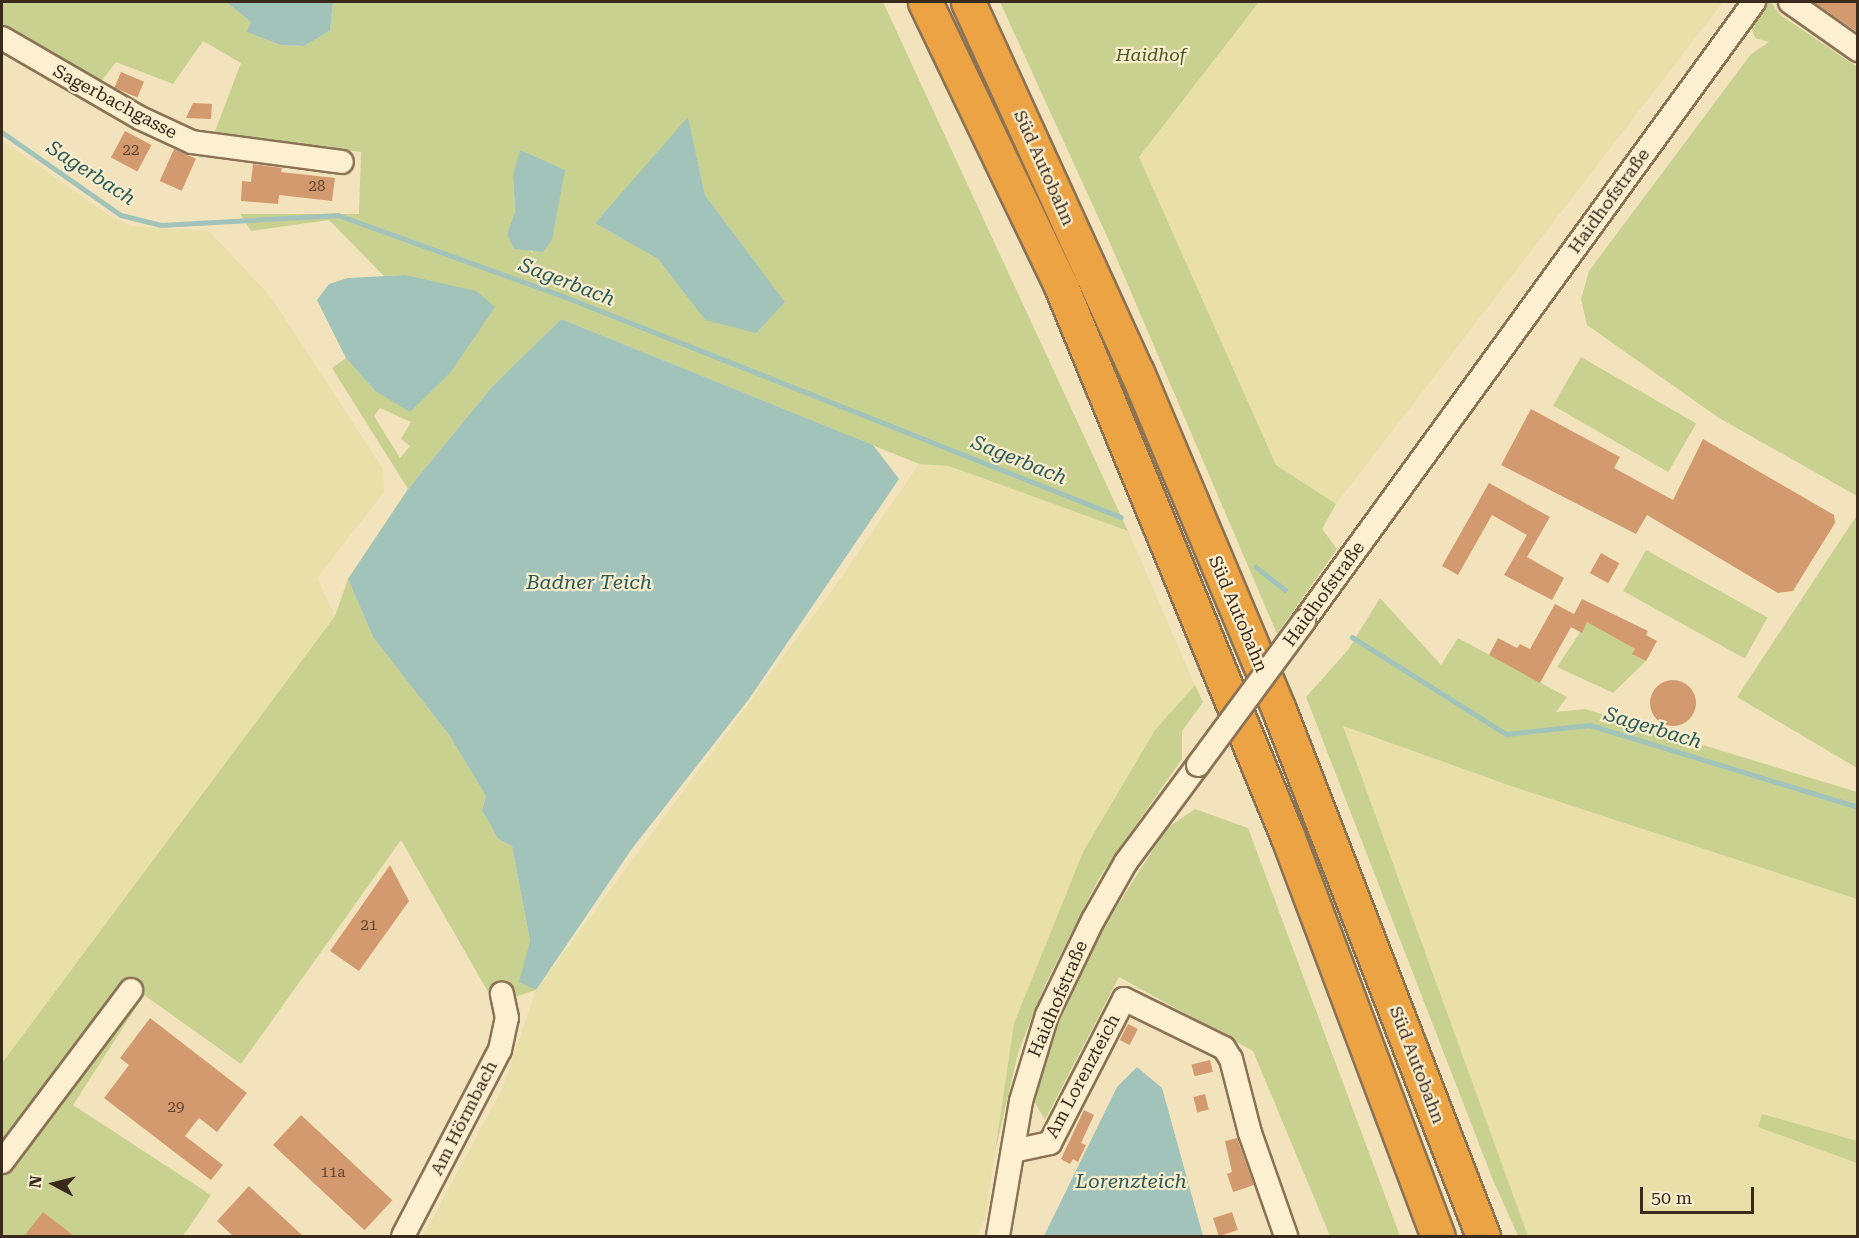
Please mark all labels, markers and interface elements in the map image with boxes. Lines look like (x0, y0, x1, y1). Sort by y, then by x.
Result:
park label: Haidhof (1116, 44, 1186, 66)
street label: Sagerbachgasse (49, 60, 181, 144)
street label: Süd Autobahn (1009, 107, 1079, 229)
water label: Sagerbach (42, 136, 140, 210)
house number: 22 (123, 142, 139, 160)
street label: Haidhofstraße (1564, 144, 1654, 258)
house number: 28 (309, 178, 325, 196)
water label: Sagerbach (516, 253, 618, 311)
water label: Sagerbach (968, 430, 1070, 490)
street label: Haidhofstraße (1279, 537, 1369, 651)
street label: Süd Autobahn (1204, 553, 1272, 675)
water label: Badner Teich (526, 570, 652, 594)
water label: Sagerbach (1601, 702, 1705, 754)
house number: 21 (361, 917, 377, 935)
street label: Haidhofstraße (1024, 937, 1092, 1061)
street label: Süd Autobahn (1385, 1003, 1449, 1127)
street label: Am Lorenzteich (1041, 1010, 1125, 1142)
street label: Am Hörmbach (426, 1057, 502, 1179)
house number: 29 (168, 1099, 184, 1117)
north arrow (24, 1154, 84, 1214)
house number: 11a (321, 1164, 345, 1182)
water label: Lorenzteich (1075, 1169, 1187, 1193)
text: N (25, 1174, 46, 1189)
scale bar (1643, 1175, 1757, 1213)
text: 50 m (1651, 1187, 1692, 1208)

